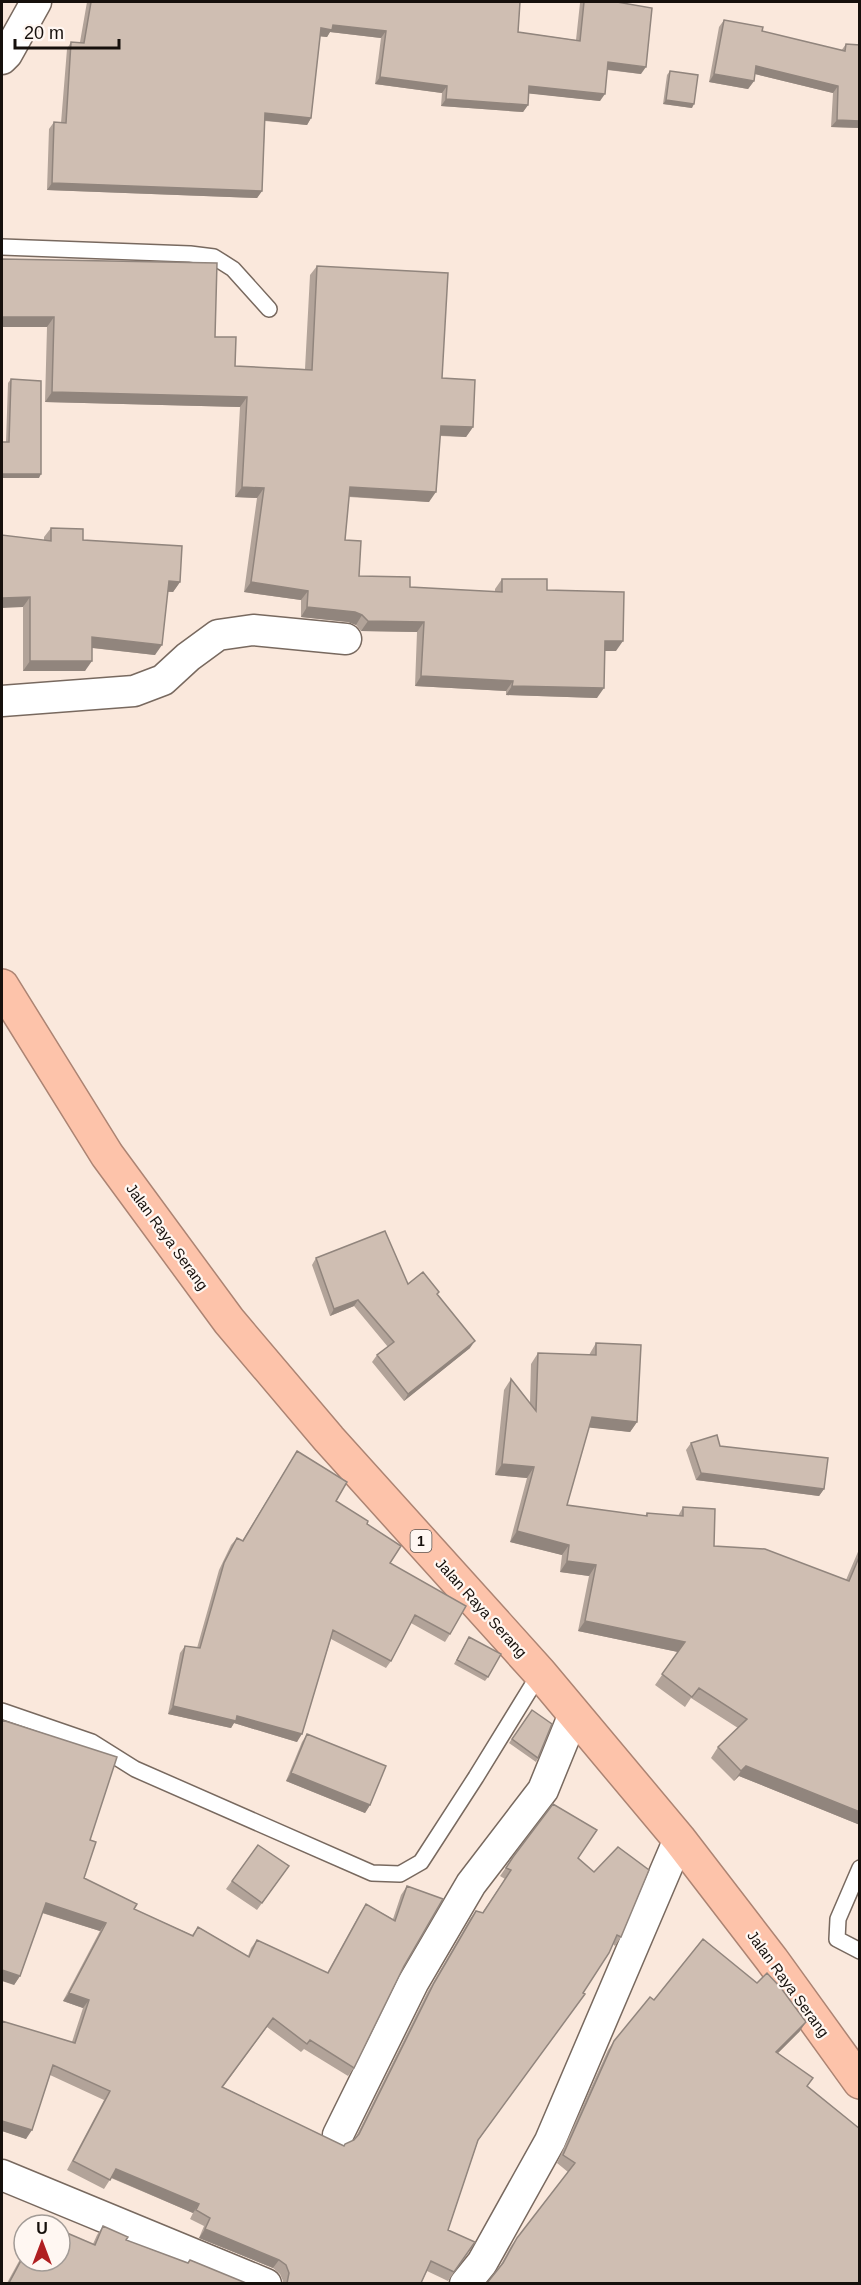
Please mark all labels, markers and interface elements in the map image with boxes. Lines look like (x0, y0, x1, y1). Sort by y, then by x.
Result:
scale bar (15, 12, 118, 50)
text: 20 m (24, 23, 64, 43)
street label: Jalan Raya Serang (123, 1180, 212, 1293)
road number: 1 (410, 1530, 432, 1552)
street label: Jalan Raya Serang (432, 1555, 530, 1661)
street label: Jalan Raya Serang (744, 1927, 833, 2040)
north arrow (12, 2213, 72, 2273)
text: U (36, 2220, 48, 2237)

